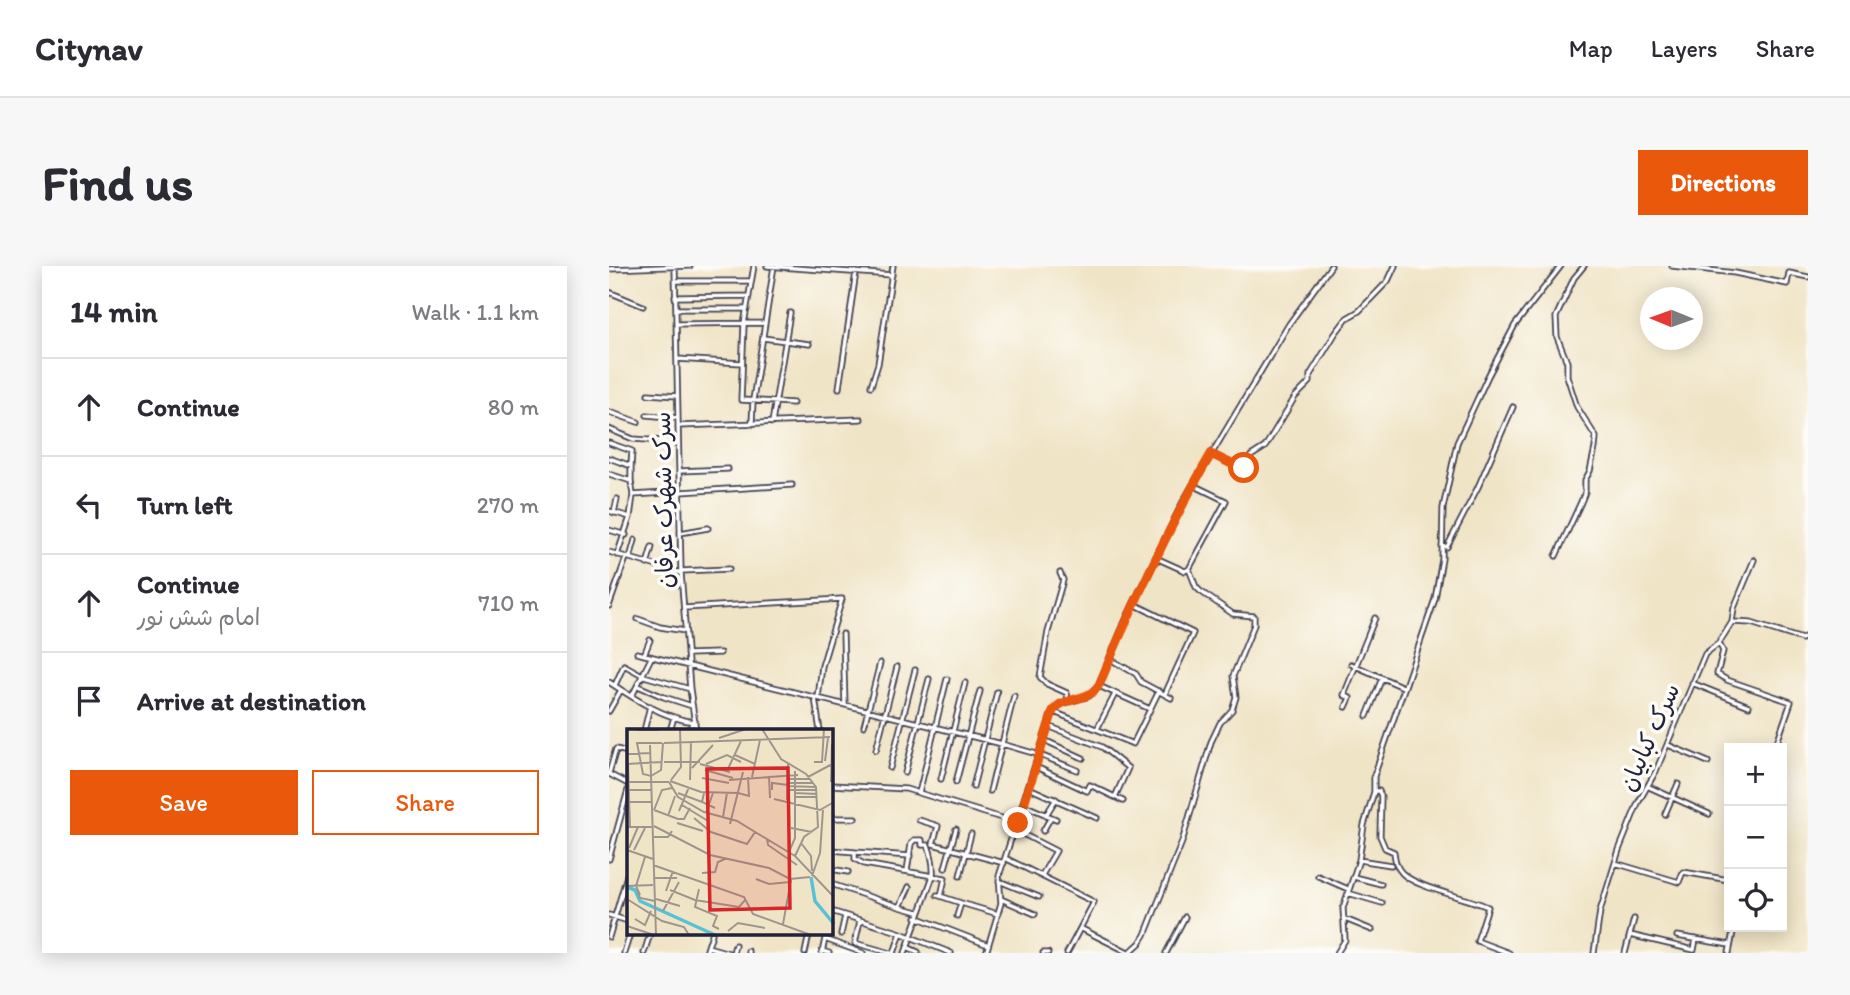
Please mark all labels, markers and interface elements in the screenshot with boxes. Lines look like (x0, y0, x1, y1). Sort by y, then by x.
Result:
text: Citynav (35, 29, 143, 68)
text: Map (1569, 34, 1613, 63)
text: Layers (1651, 34, 1718, 63)
text: Share (1756, 34, 1815, 63)
button: Directions (1638, 150, 1808, 215)
text: Find us (42, 153, 193, 212)
north arrow (1640, 287, 1703, 350)
text: 14 min (70, 293, 158, 330)
text: Walk · 1.1 km (411, 298, 539, 326)
icon: ahead (70, 388, 108, 426)
text: Continue (137, 391, 240, 423)
text: 80 m (488, 393, 539, 421)
street label: سرک شهرک عرفان (647, 411, 679, 589)
route start (1228, 452, 1259, 483)
icon: left (70, 486, 108, 524)
text: Turn left (137, 489, 233, 521)
text: 270 m (477, 491, 539, 519)
text: Continue (137, 568, 240, 600)
icon: ahead (70, 584, 108, 622)
text: 710 m (478, 589, 539, 617)
text: امام شش نور (137, 603, 260, 631)
street label: سرک کبابیان (1612, 679, 1686, 795)
icon: arrive (70, 682, 108, 720)
text: Arrive at destination (137, 685, 366, 717)
inset map (627, 729, 833, 936)
map controls (1724, 743, 1787, 932)
button: + (1724, 743, 1787, 806)
button: Save (70, 770, 298, 835)
button: Share (312, 770, 539, 835)
button: − (1724, 806, 1787, 869)
route end (1002, 807, 1033, 838)
button: locate (1724, 869, 1787, 932)

